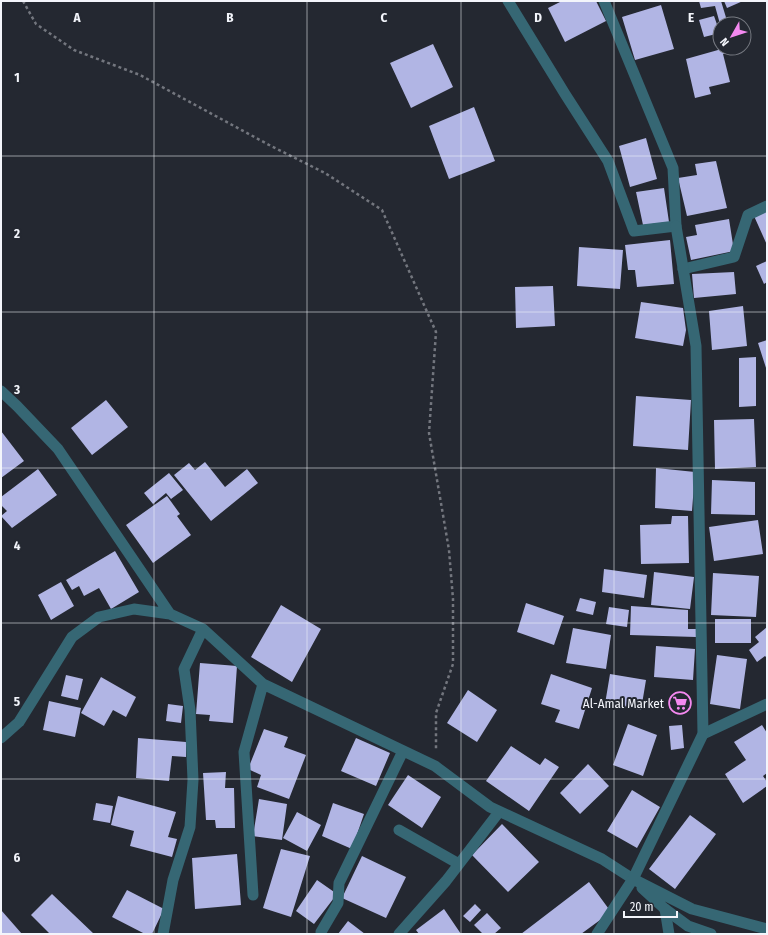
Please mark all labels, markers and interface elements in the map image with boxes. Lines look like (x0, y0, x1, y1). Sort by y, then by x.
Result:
text: A (72, 10, 81, 25)
text: B (226, 10, 234, 25)
text: C (381, 10, 388, 25)
text: D (534, 10, 542, 25)
text: E (688, 10, 694, 25)
north arrow (712, 16, 752, 56)
text: N (717, 35, 732, 49)
text: 1 (14, 70, 20, 85)
text: 2 (13, 226, 20, 241)
text: 3 (13, 382, 20, 397)
text: 4 (14, 538, 21, 553)
supermarket icon: Al-Amal Market (667, 690, 693, 716)
text: 5 (14, 694, 20, 709)
place label: Al-Amal Market (583, 696, 665, 711)
text: 6 (14, 850, 21, 865)
scale bar (624, 893, 677, 919)
text: 20 m (630, 900, 654, 914)

